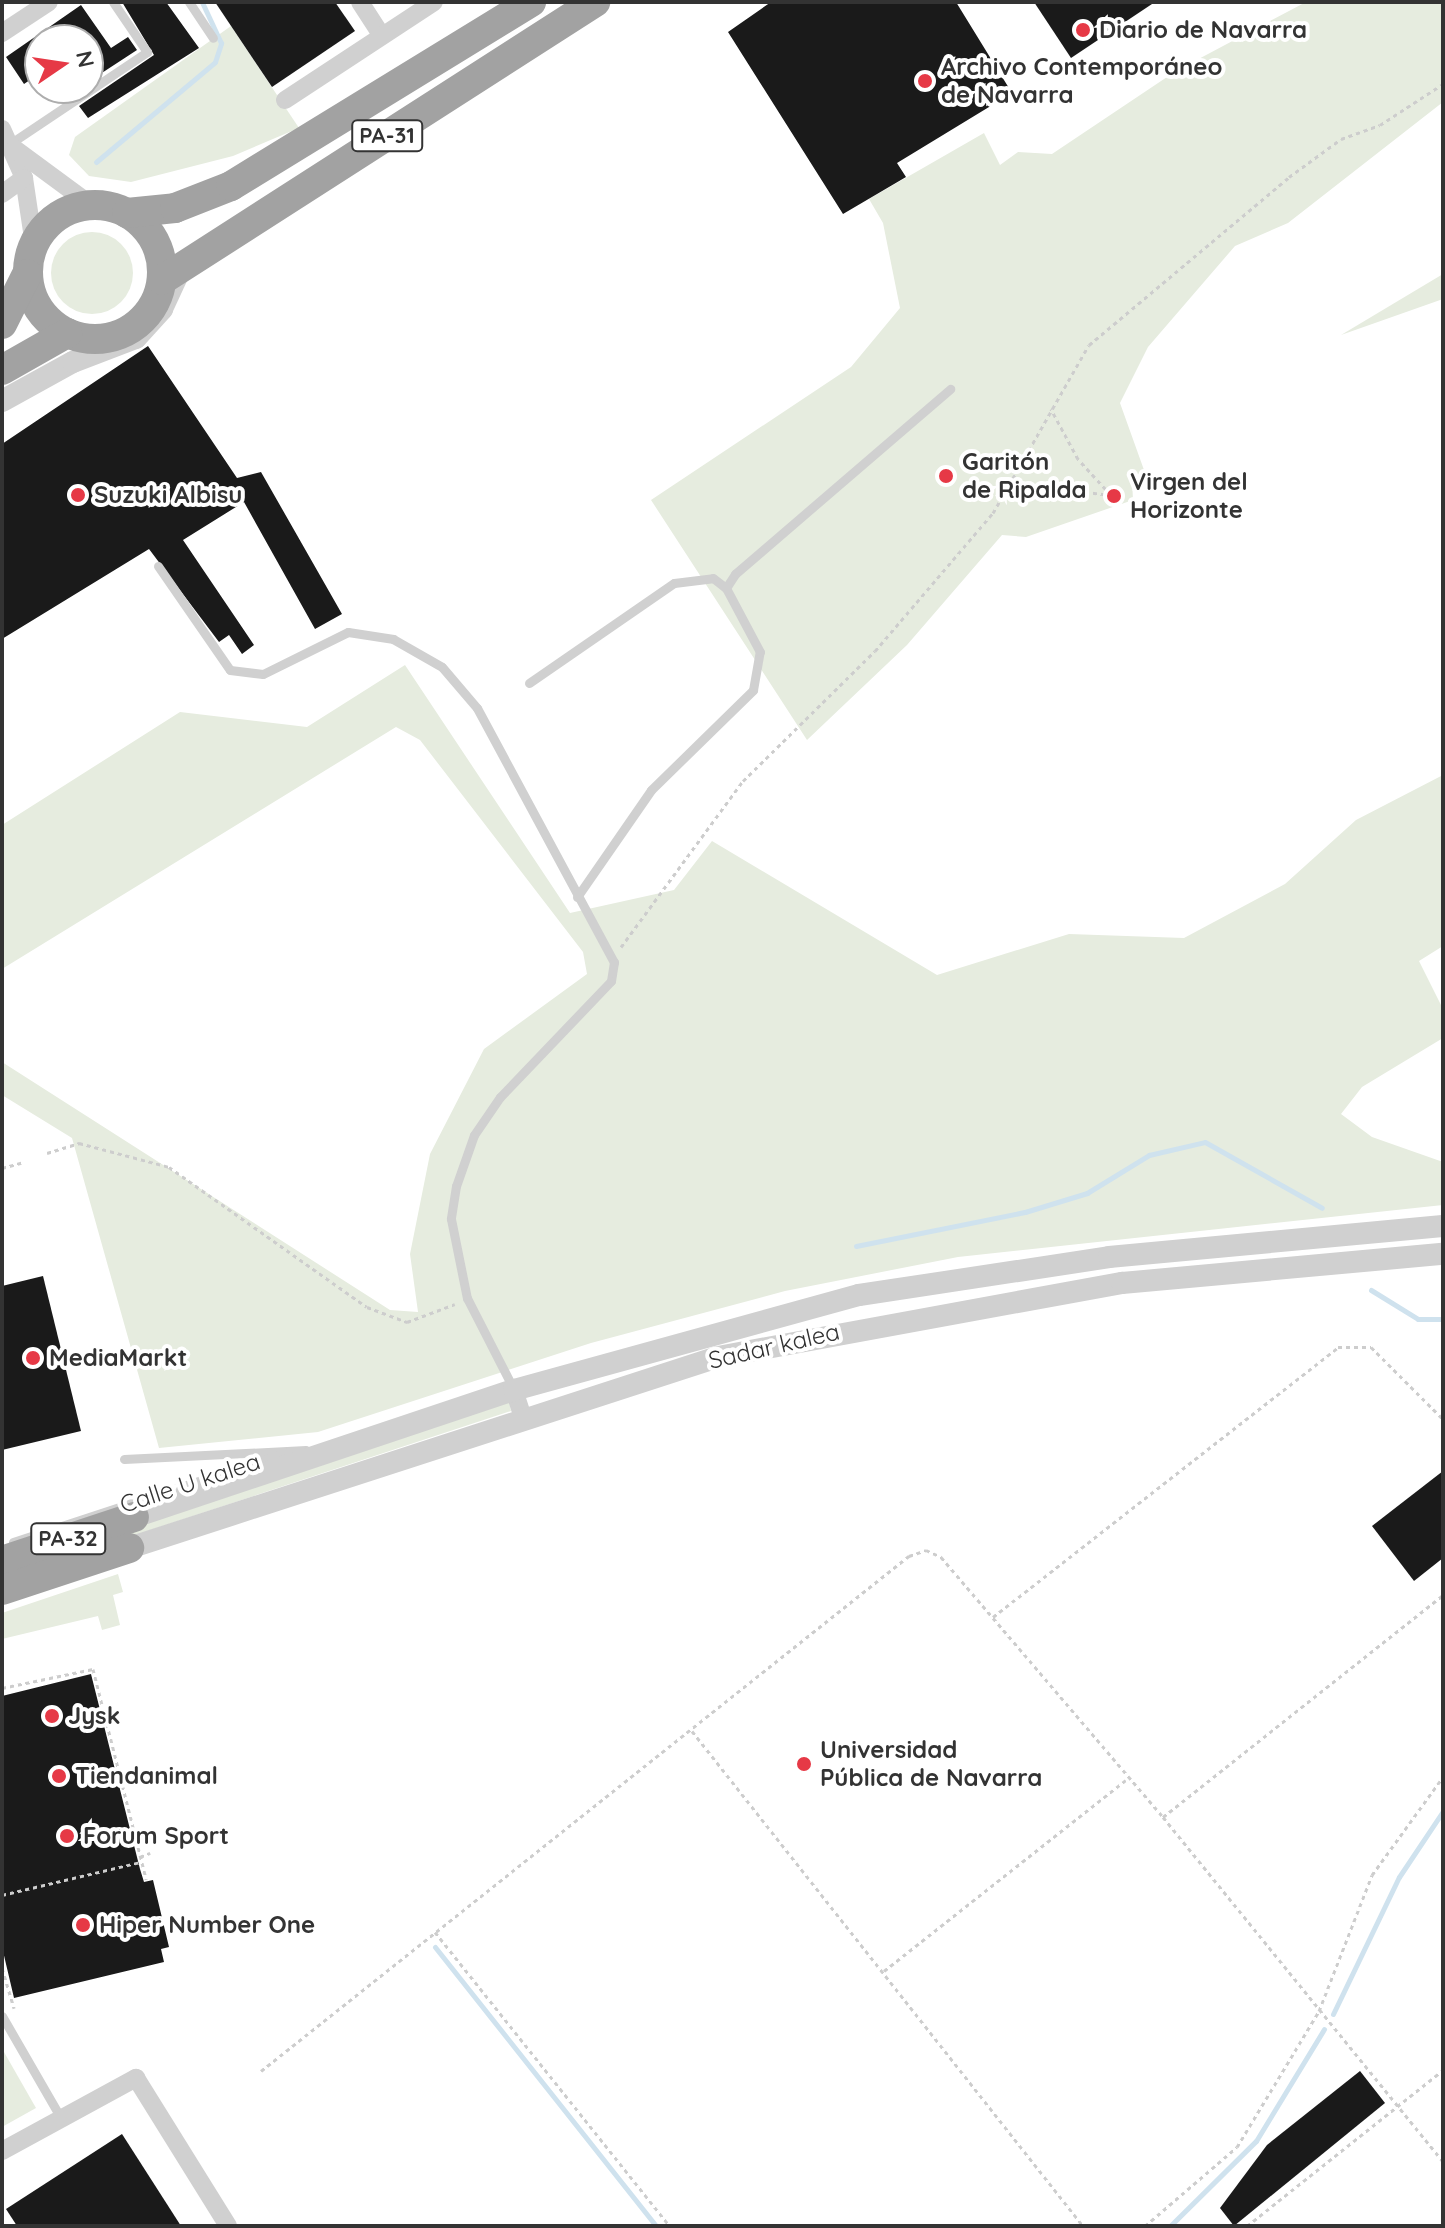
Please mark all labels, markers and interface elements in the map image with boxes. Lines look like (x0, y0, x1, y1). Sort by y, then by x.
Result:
place label: Diario de Navarra (1099, 16, 1307, 44)
marker: Diario de Navarra (1074, 21, 1092, 39)
north arrow (24, 24, 104, 104)
text: N (70, 48, 101, 70)
place label: Archivo Contemporáneo de Navarra (941, 53, 1222, 109)
marker: Archivo Contemporáneo de Navarra (916, 72, 934, 90)
road number: PA-31 (351, 118, 423, 154)
place label: Garitón de Ripalda (962, 448, 1087, 504)
marker: Garitón de Ripalda (937, 467, 955, 485)
place label: Virgen del Horizonte (1130, 468, 1248, 524)
place label: Suzuki Albisu (94, 481, 242, 509)
marker: Suzuki Albisu (69, 486, 87, 504)
marker: Virgen del Horizonte (1105, 487, 1123, 505)
street label: Sadar kalea (706, 1317, 842, 1375)
place label: MediaMarkt (49, 1344, 187, 1372)
marker: MediaMarkt (24, 1349, 42, 1367)
street label: Calle U kalea (116, 1447, 264, 1519)
road number: PA-32 (30, 1521, 106, 1557)
place label: Jysk (68, 1702, 120, 1730)
marker: Jysk (43, 1707, 61, 1725)
place label: Universidad Pública de Navarra (820, 1736, 1042, 1792)
marker: Universidad Pública de Navarra (795, 1755, 813, 1773)
place label: Tiendanimal (75, 1762, 218, 1790)
marker: Tiendanimal (50, 1767, 68, 1785)
place label: Forum Sport (83, 1822, 229, 1850)
marker: Forum Sport (58, 1827, 76, 1845)
place label: Hiper Number One (99, 1911, 315, 1939)
marker: Hiper Number One (74, 1916, 92, 1934)

